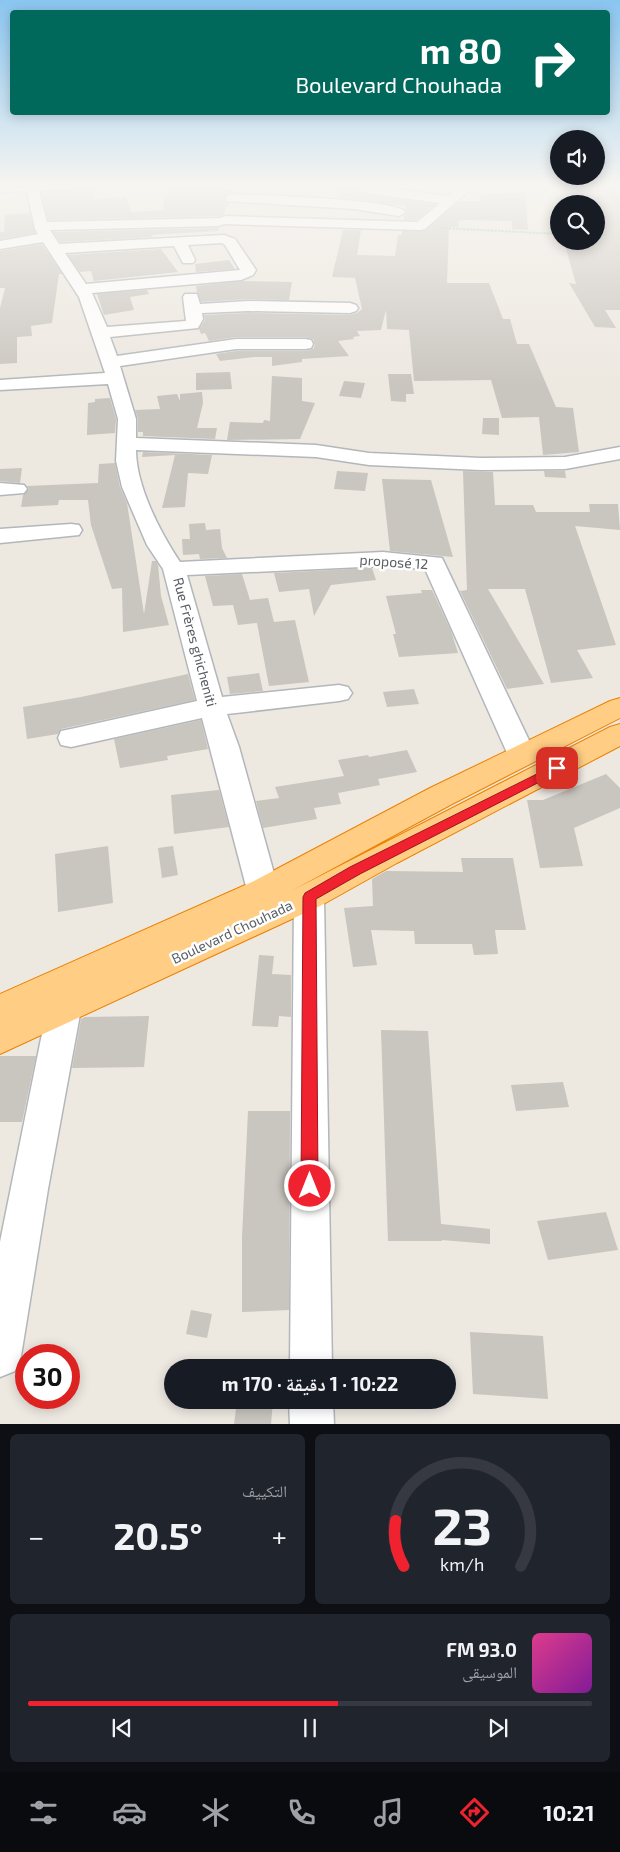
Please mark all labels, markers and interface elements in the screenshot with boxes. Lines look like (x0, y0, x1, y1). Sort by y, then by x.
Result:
text: 80 m (420, 29, 502, 71)
icon: right (520, 30, 585, 95)
text: Boulevard Chouhada (295, 71, 502, 97)
map controls (550, 130, 605, 250)
button: sound (550, 130, 605, 185)
button: search (550, 195, 605, 250)
street label: proposé 12 (359, 551, 429, 572)
street label: Rue Frères ghicheniti (170, 575, 221, 708)
pin (536, 747, 578, 789)
icon: arrive (543, 754, 571, 782)
street label: Boulevard Chouhada (169, 896, 295, 967)
position arrow (283, 1159, 335, 1211)
speed limit sign: 30 (15, 1344, 80, 1409)
text: 10:22 · 1 دقيقة · 170 m (222, 1372, 398, 1395)
text: التكييف (242, 1481, 287, 1500)
text: 23 (433, 1493, 492, 1555)
text: 20.5° (113, 1512, 203, 1558)
text: − (28, 1519, 44, 1553)
text: + (272, 1519, 287, 1553)
text: km/h (440, 1553, 485, 1575)
text: 93.0 FM (446, 1638, 517, 1661)
text: الموسيقى (462, 1662, 517, 1681)
icon: previous (108, 1714, 136, 1742)
icon: pause (296, 1714, 324, 1742)
icon: next (484, 1714, 512, 1742)
icon: filters (26, 1795, 61, 1830)
icon: car (112, 1795, 147, 1830)
icon: climate (198, 1795, 233, 1830)
icon: phone (284, 1795, 319, 1830)
icon: music (371, 1795, 406, 1830)
icon: directions (457, 1795, 492, 1830)
text: 10:21 (543, 1799, 594, 1825)

